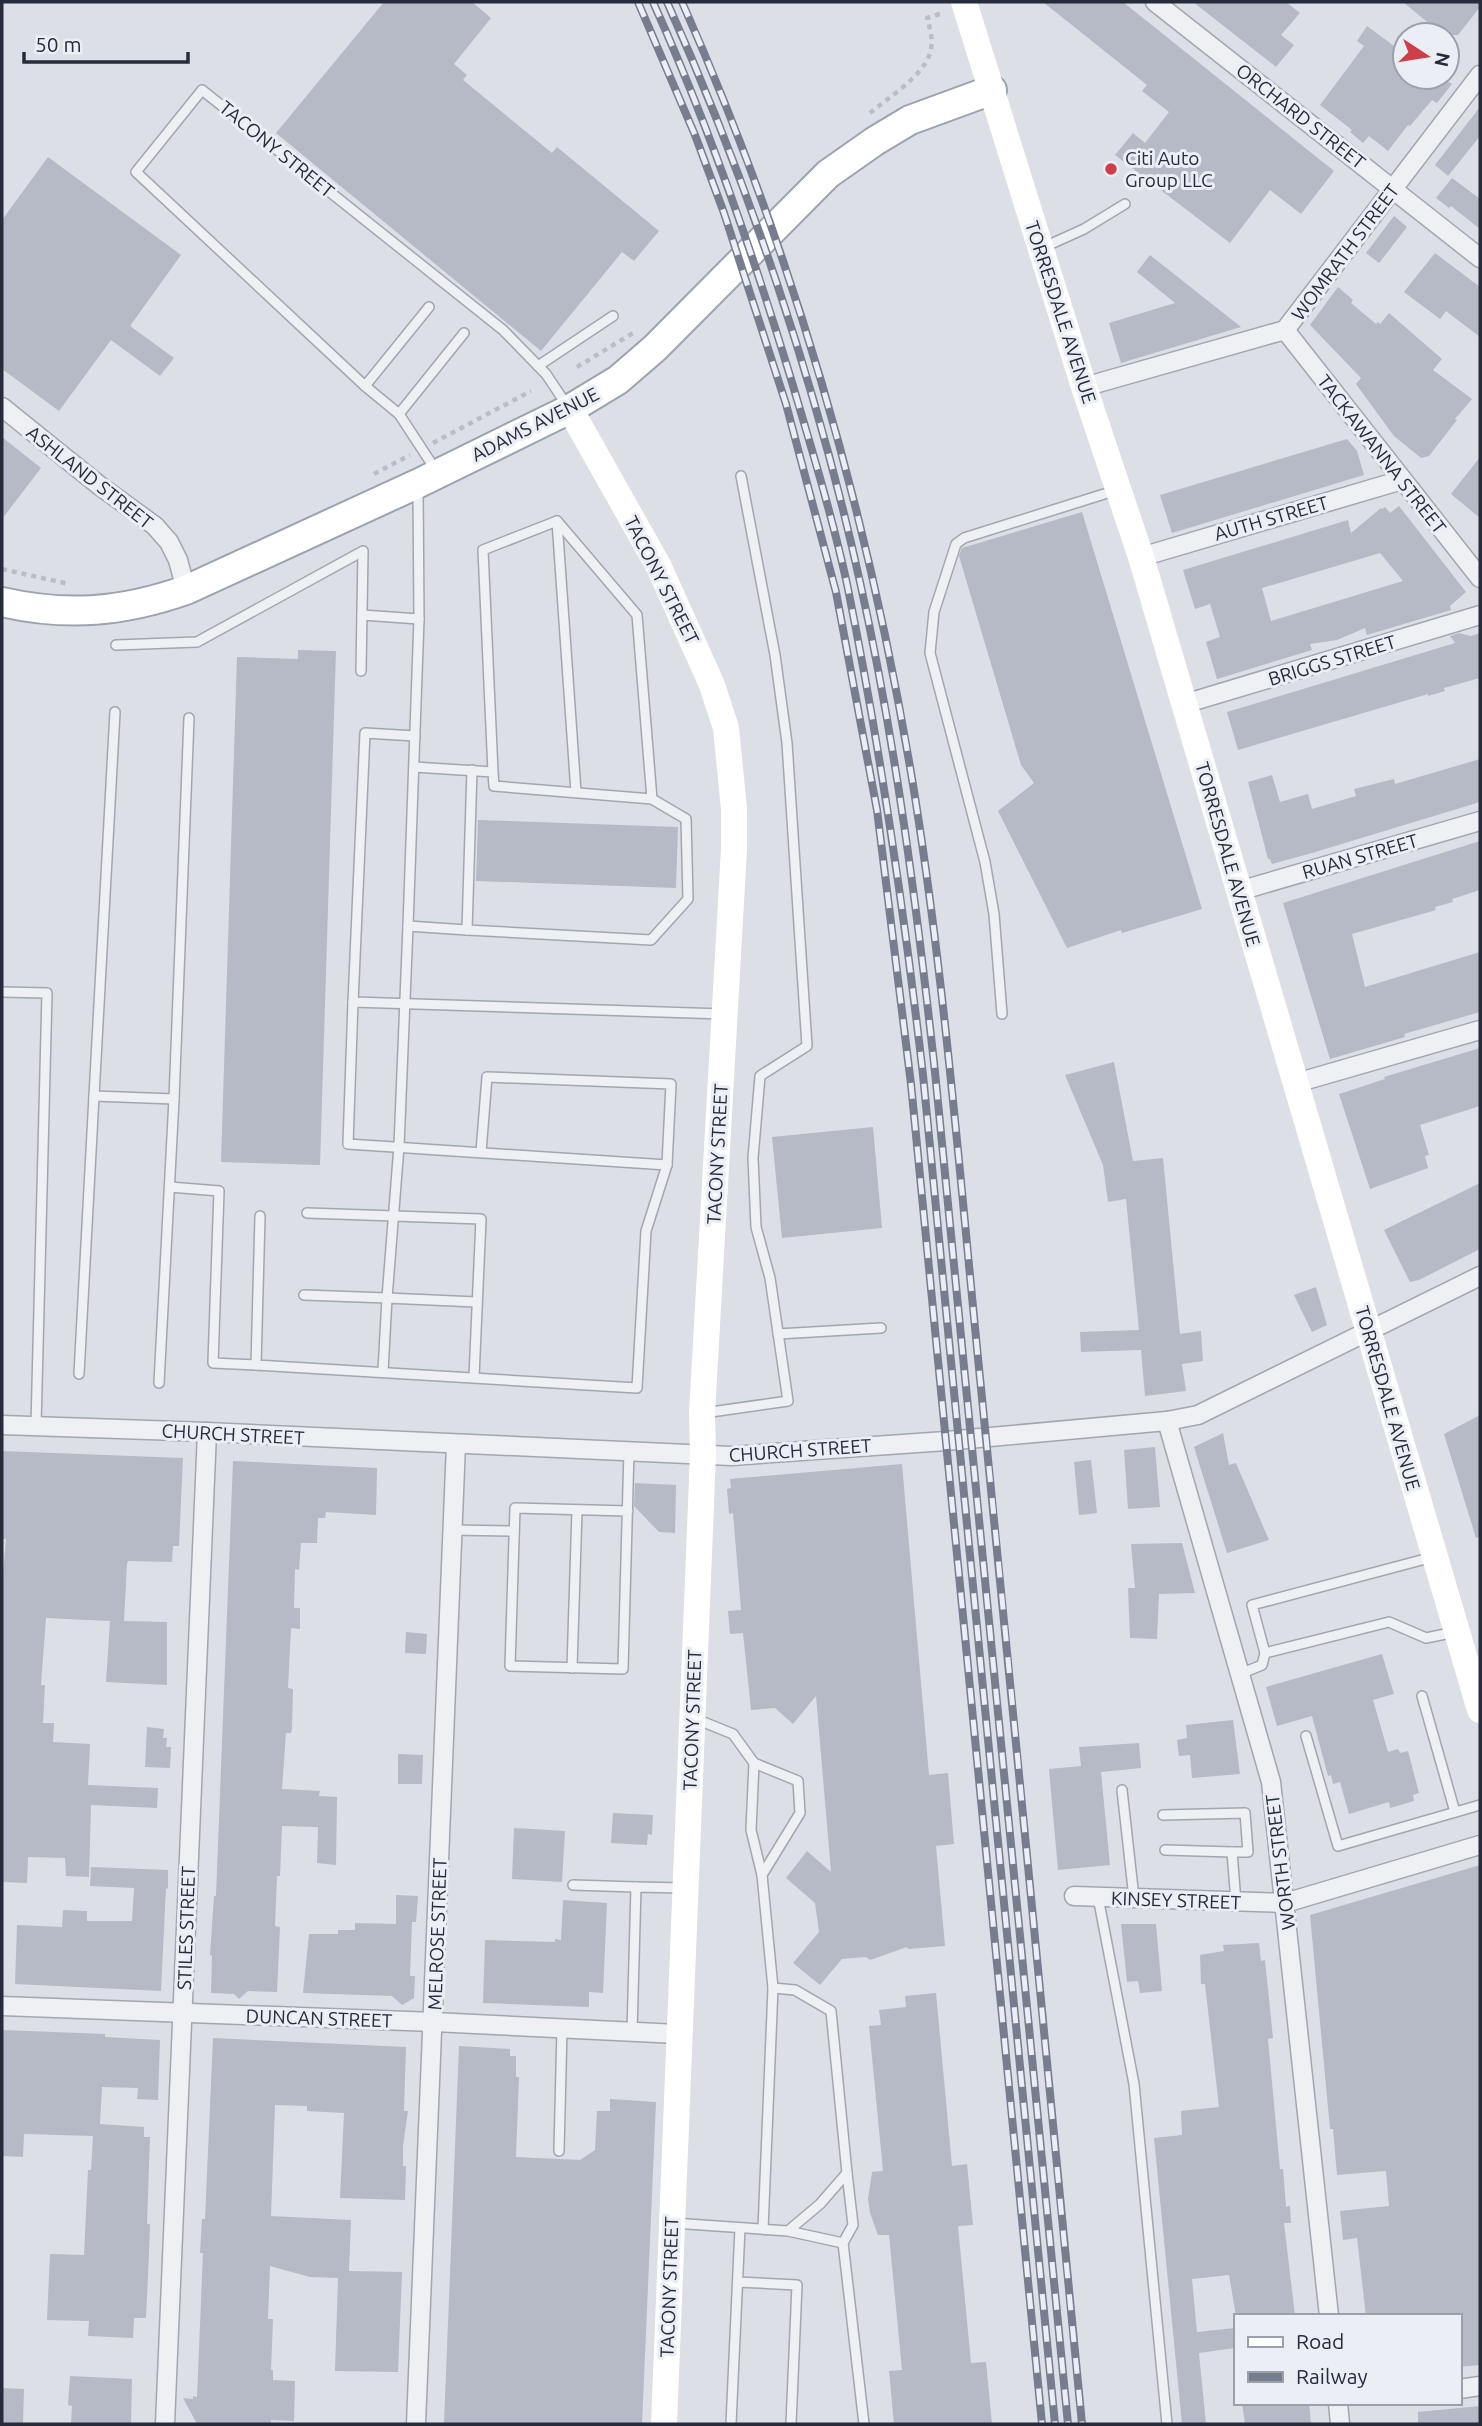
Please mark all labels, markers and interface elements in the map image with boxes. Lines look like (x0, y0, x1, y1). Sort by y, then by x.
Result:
scale bar (24, 21, 189, 65)
north arrow (1391, 21, 1461, 91)
text: 50 m (35, 32, 82, 56)
text: N (1430, 50, 1455, 69)
street label: ORCHARD STREET (1232, 59, 1370, 173)
street label: TACONY STREET (215, 96, 339, 202)
place label: Citi Auto Group LLC (1125, 147, 1213, 191)
marker: Citi Auto Group LLC (1103, 161, 1119, 177)
street label: WOMRATH STREET (1287, 179, 1404, 324)
street label: TORRESDALE AVENUE (1021, 218, 1101, 406)
street label: TACKAWANNA STREET (1313, 370, 1451, 538)
street label: ADAMS AVENUE (468, 382, 602, 466)
street label: ASHLAND STREET (23, 421, 158, 533)
street label: AUTH STREET (1211, 491, 1331, 545)
street label: TACONY STREET (620, 512, 704, 648)
street label: BRIGGS STREET (1265, 630, 1399, 690)
street label: TORRESDALE AVENUE (1191, 759, 1265, 949)
street label: RUAN STREET (1300, 829, 1421, 883)
street label: TACONY STREET (702, 1083, 732, 1225)
street label: TORRESDALE AVENUE (1351, 1303, 1425, 1493)
street label: CHURCH STREET (161, 1419, 305, 1449)
street label: CHURCH STREET (728, 1434, 873, 1466)
street label: TACONY STREET (679, 1649, 705, 1791)
street label: WORTH STREET (1261, 1792, 1299, 1931)
street label: MELROSE STREET (423, 1857, 451, 2011)
street label: STILES STREET (173, 1865, 199, 1990)
street label: KINSEY STREET (1111, 1887, 1242, 1913)
street label: DUNCAN STREET (245, 2004, 393, 2032)
street label: TACONY STREET (656, 2216, 682, 2358)
legend (1234, 2314, 1461, 2405)
text: Road (1296, 2329, 1344, 2353)
text: Railway (1296, 2364, 1368, 2388)

